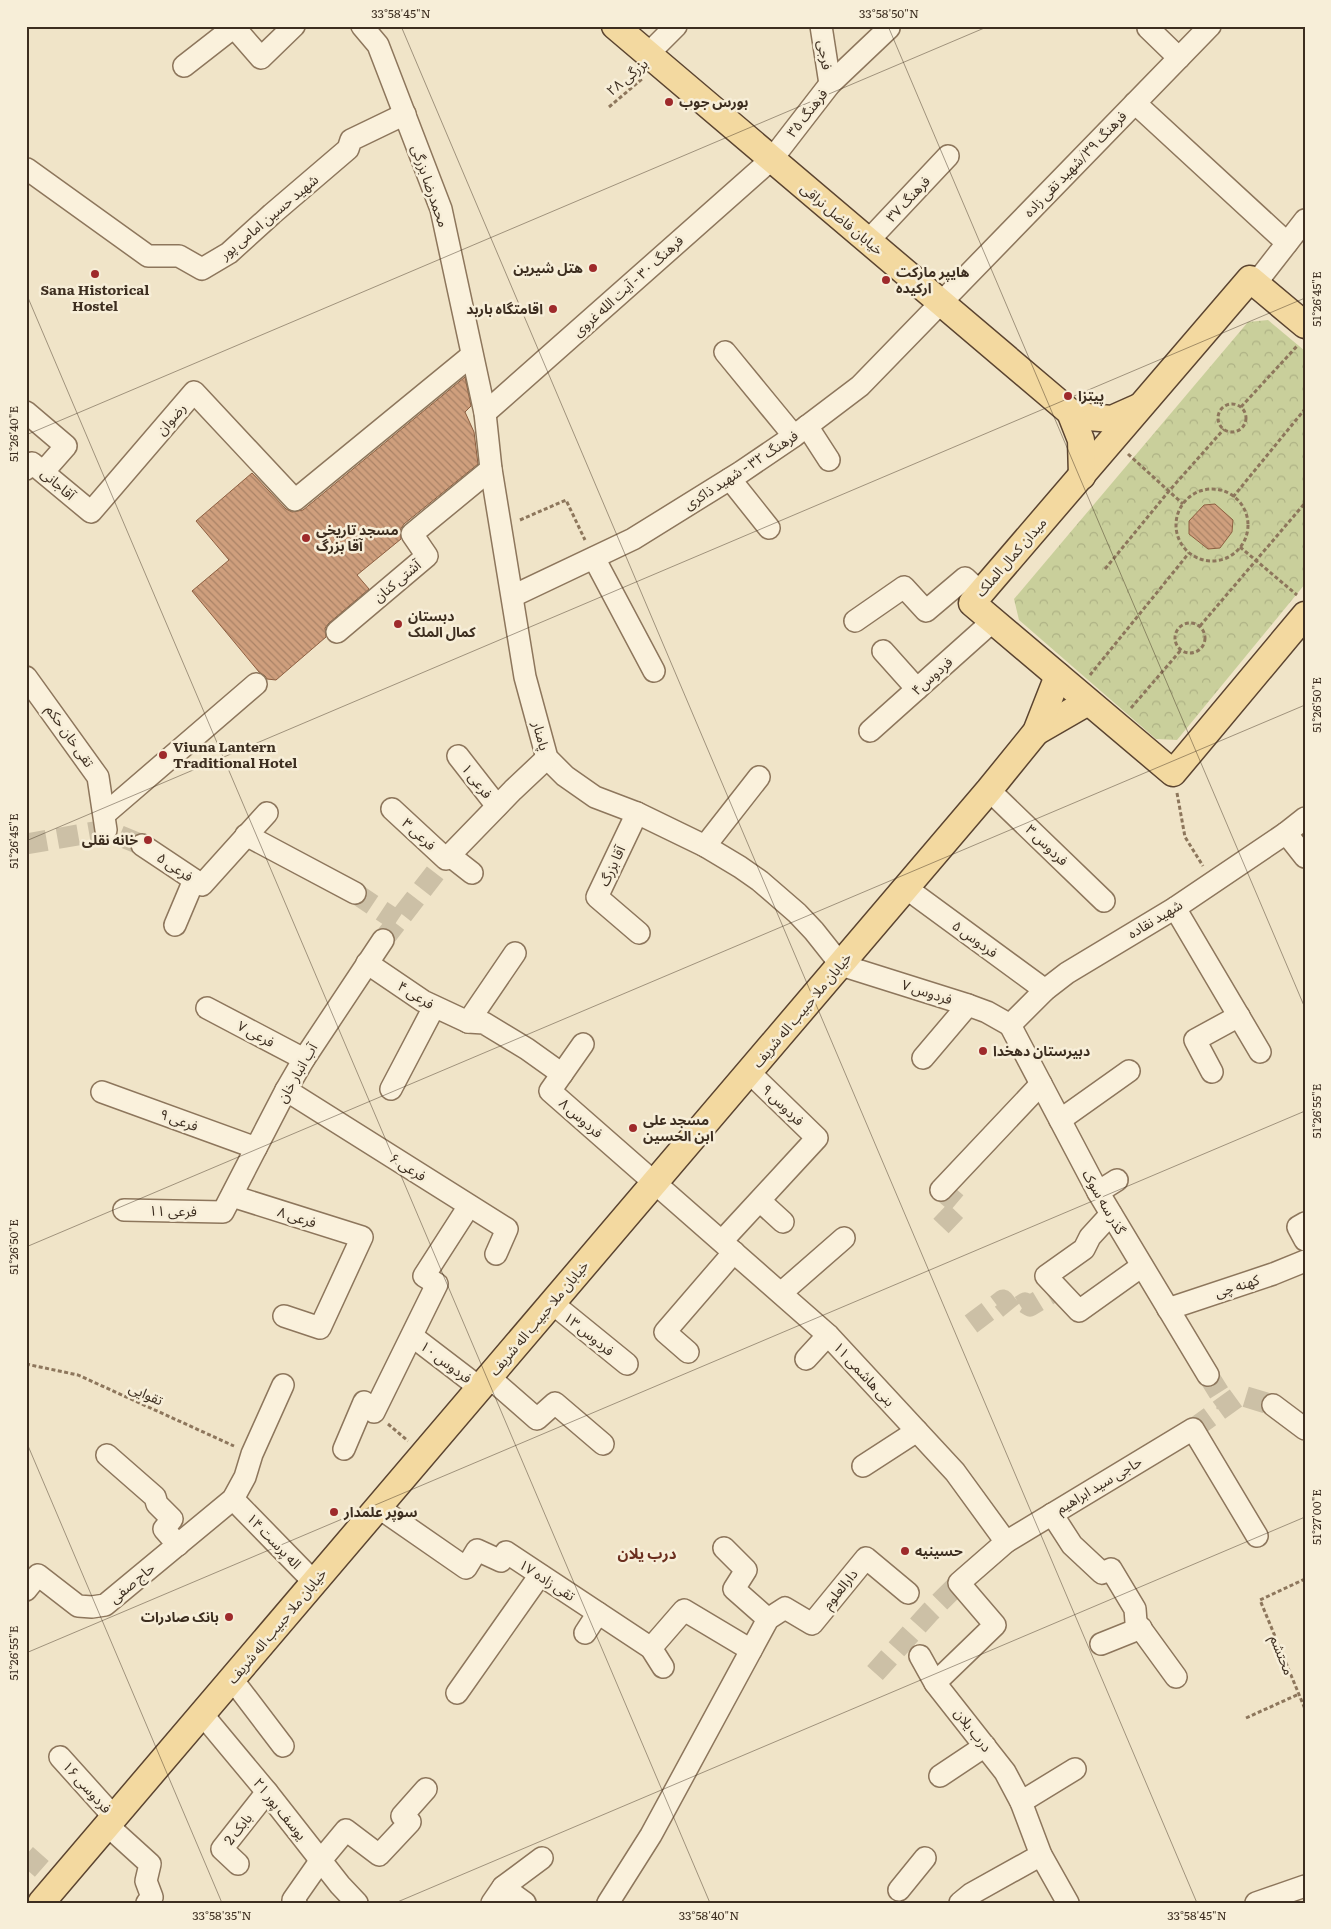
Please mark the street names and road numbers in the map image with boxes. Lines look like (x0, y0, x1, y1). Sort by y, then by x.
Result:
street label: فرجی (814, 39, 838, 71)
street label: بزرگی ۲۸ (601, 53, 652, 100)
street label: فرهنگ ۳۵ (781, 84, 832, 141)
street label: فرهنگ ۳۹/شهید تقی زاده (1018, 106, 1130, 221)
street label: محمدرضا بزرگی (407, 142, 454, 230)
street label: شهید حسین امامی پور (214, 169, 323, 265)
street label: فرهنگ ۳۷ (881, 171, 934, 226)
street label: خیابان فاضل نراقی (797, 178, 888, 259)
street label: فرهنگ ۳۰ - آیت الله غروی (568, 230, 687, 341)
street label: رضوان (151, 398, 190, 439)
street label: فرهنگ ۳۲ - شهید ذاکری (679, 425, 802, 514)
street label: آقاجانی (37, 463, 81, 505)
street label: میدان کمال الملک (970, 512, 1050, 600)
street label: آشتی کنان (368, 554, 425, 606)
street label: فردوس۴ (906, 651, 956, 699)
street label: تقی خان حکم (40, 700, 100, 772)
street label: پامنار (527, 718, 555, 753)
street label: فرعی ۱ (458, 759, 498, 802)
street label: فرعی ۳ (398, 812, 441, 854)
street label: فردوس ۳ (1022, 819, 1073, 870)
street label: آقا بزرگ (593, 841, 630, 889)
street label: فرعی ۵ (154, 847, 198, 886)
street label: شهید نقاده (1123, 894, 1186, 942)
street label: فردوس ۵ (949, 915, 1003, 962)
street label: خیابان ملا حبیب اله شریف (747, 947, 855, 1071)
street label: فردوس ۷ (899, 973, 955, 1009)
street label: فرعی ۴ (394, 975, 439, 1013)
street label: فرعی ۷ (234, 1015, 279, 1051)
street label: آب انبار خان (271, 1038, 322, 1106)
street label: فردوس ۹ (758, 1079, 809, 1130)
street label: فردوس ۸ (555, 1093, 608, 1142)
street label: فرعی ۹ (157, 1103, 201, 1135)
street label: فرعی ۶ (386, 1147, 431, 1185)
street label: گذر سه سوک (1078, 1165, 1132, 1238)
street label: فرعی ۱۱ (149, 1200, 197, 1220)
street label: فرعی ۸ (275, 1200, 319, 1232)
street label: خیابان ملا حبیب اله شریف (484, 1255, 592, 1379)
street label: کهنه چی (1212, 1268, 1262, 1303)
street label: فردوس ۱۳ (560, 1307, 619, 1360)
street label: فردوس ۱۰ (417, 1335, 477, 1387)
street label: بنی هاشمی ۱۱ (829, 1337, 900, 1410)
street label: تقوایی (126, 1377, 167, 1409)
street label: حاجی سید ابراهیم (1052, 1451, 1146, 1519)
street label: اله پرست ۱۴ (242, 1508, 307, 1574)
street label: تقی زاده ۱۷ (515, 1553, 580, 1605)
street label: حاج صفی (104, 1557, 160, 1609)
street label: خیابان ملا حبیب اله شریف (222, 1563, 330, 1687)
street label: دارالعلوم (817, 1564, 863, 1614)
street label: محتشم (1264, 1632, 1300, 1678)
street label: درب یلان (950, 1703, 997, 1756)
street label: فردوسی ۱۶ (59, 1756, 117, 1817)
street label: یوسف پور ۲۱ (249, 1773, 312, 1844)
street label: بابک 2 (219, 1808, 256, 1848)

